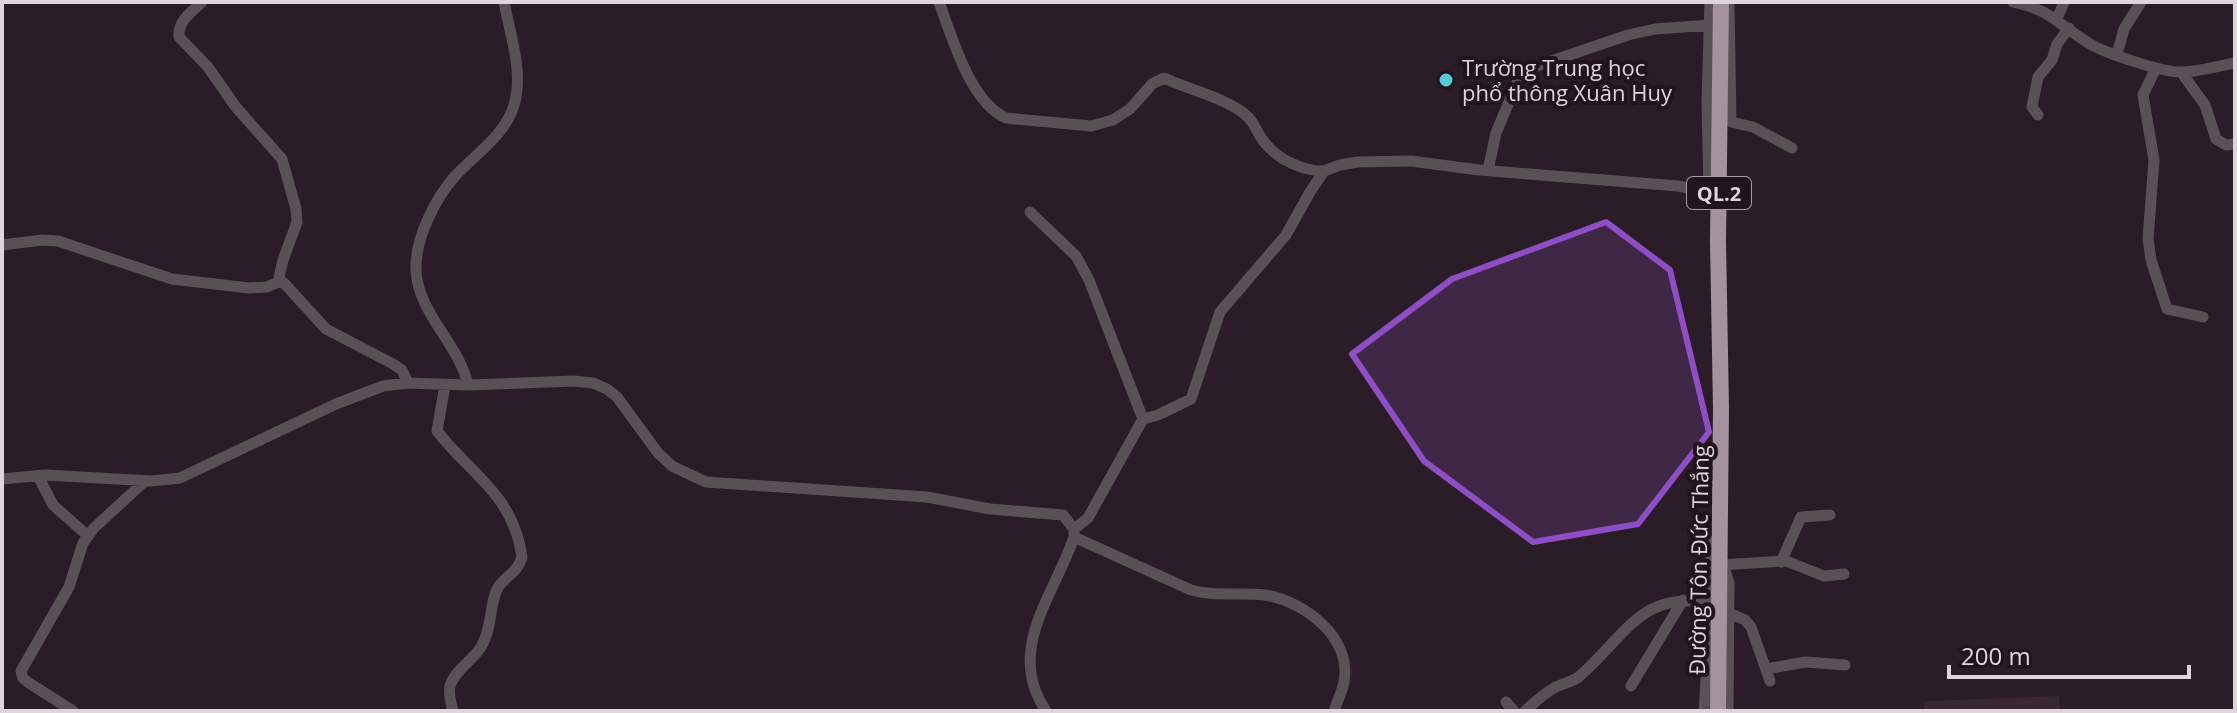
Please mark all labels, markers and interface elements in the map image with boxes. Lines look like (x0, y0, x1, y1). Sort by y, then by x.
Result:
place label: Trường Trung học phổ thông Xuân Huy (1462, 52, 1673, 107)
marker: Trường Trung học phổ thông Xuân Huy (1437, 71, 1455, 89)
road number: QL.2 (1687, 177, 1751, 209)
street label: Đường Tôn Đức Thắng (1681, 445, 1715, 675)
scale bar (1949, 629, 2189, 679)
text: 200 m (1961, 639, 2031, 672)

